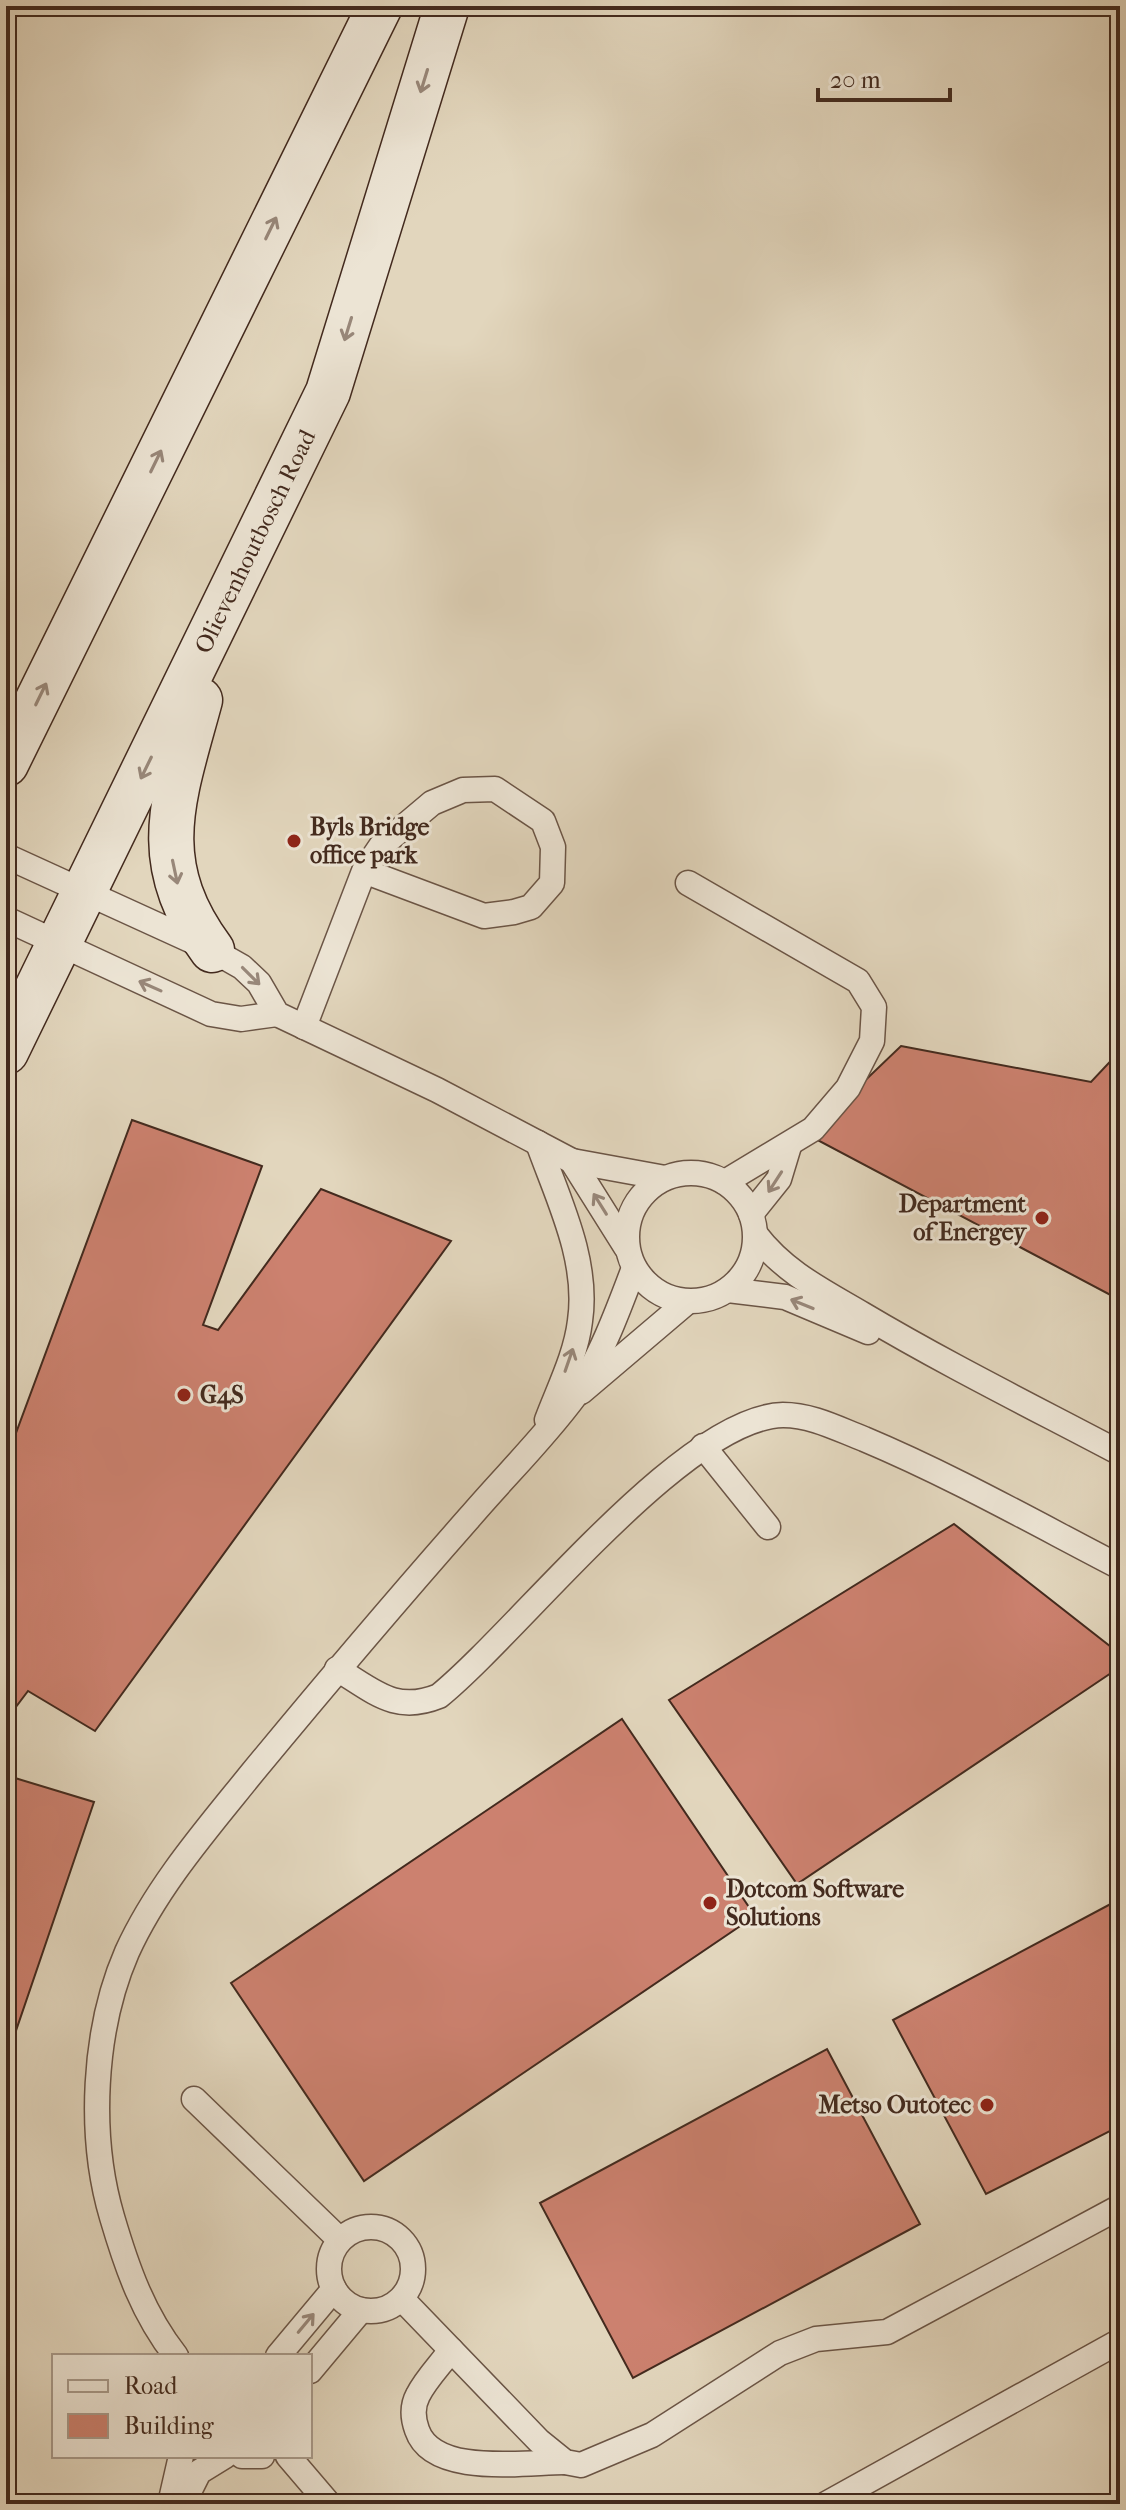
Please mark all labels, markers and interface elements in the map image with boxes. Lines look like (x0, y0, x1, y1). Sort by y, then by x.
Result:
scale bar (818, 52, 950, 102)
text: 20 m (830, 66, 881, 94)
one-way arrow (416, 67, 431, 93)
one-way arrow (264, 216, 279, 240)
one-way arrow (340, 316, 355, 342)
street label: Olievenhoutbosch Road (189, 424, 322, 658)
one-way arrow (149, 449, 164, 473)
one-way arrow (33, 682, 49, 706)
one-way arrow (137, 756, 153, 780)
place label: Byls Bridge office park (310, 813, 430, 869)
marker: Byls Bridge office park (285, 832, 303, 850)
one-way arrow (168, 858, 183, 884)
one-way arrow (241, 966, 260, 985)
one-way arrow (138, 978, 163, 993)
one-way arrow (766, 1171, 783, 1193)
place label: Department of Energey (899, 1190, 1027, 1246)
one-way arrow (592, 1193, 608, 1216)
marker: Department of Energey (1033, 1209, 1051, 1227)
one-way arrow (790, 1296, 815, 1310)
one-way arrow (563, 1348, 578, 1373)
place label: G4S (200, 1381, 244, 1410)
marker: G4S (175, 1386, 193, 1404)
place label: Dotcom Software Solutions (726, 1875, 904, 1931)
marker: Dotcom Software Solutions (701, 1894, 719, 1912)
place label: Metso Outotec (819, 2091, 971, 2119)
marker: Metso Outotec (978, 2096, 996, 2114)
one-way arrow (297, 2313, 315, 2333)
legend (52, 2354, 312, 2458)
text: Road (124, 2372, 178, 2400)
text: Building (124, 2412, 215, 2440)

